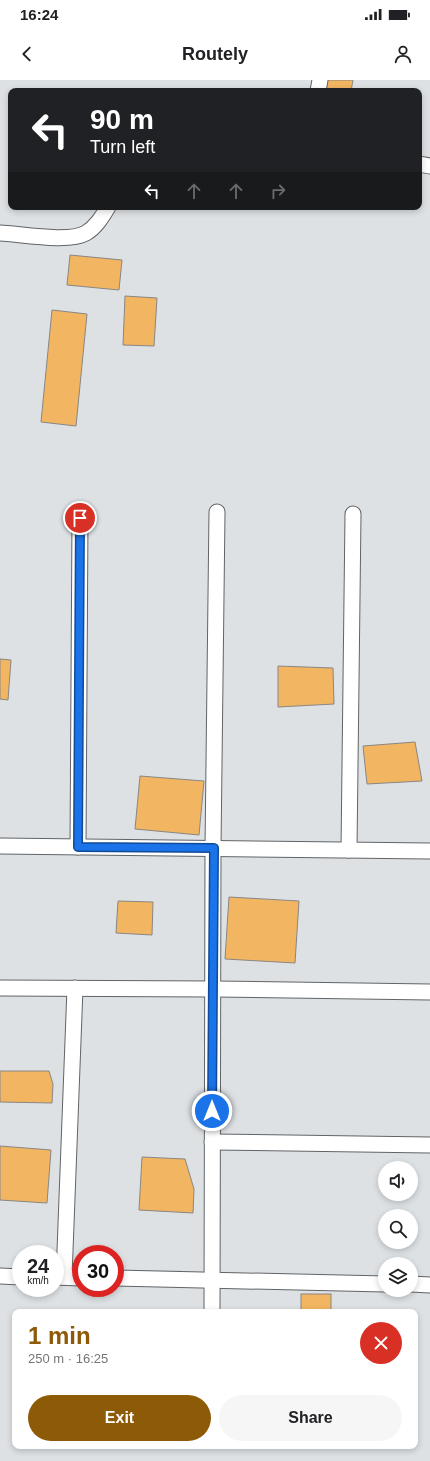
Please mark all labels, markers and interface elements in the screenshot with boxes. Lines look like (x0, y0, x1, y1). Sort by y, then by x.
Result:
text: 16:24 (20, 6, 58, 23)
icon: back (16, 43, 38, 65)
icon: person (392, 43, 414, 65)
text: Routely (182, 44, 248, 64)
icon: left (24, 104, 76, 156)
text: 90 m (90, 104, 154, 135)
text: Turn left (90, 137, 155, 157)
icon: left (141, 180, 163, 202)
icon: ahead (183, 180, 205, 202)
icon: ahead (225, 180, 247, 202)
icon: right (267, 180, 289, 202)
pin (63, 501, 97, 535)
icon: arrive (69, 507, 91, 529)
position arrow (191, 1090, 233, 1132)
map controls (378, 1161, 418, 1297)
button: sound (378, 1161, 418, 1201)
button: search (378, 1209, 418, 1249)
speed limit sign: 30 (72, 1245, 124, 1297)
text: 24 (27, 1255, 49, 1277)
button: layers (378, 1257, 418, 1297)
text: km/h (27, 1275, 49, 1286)
text: 1 min (28, 1322, 91, 1349)
button: close (360, 1322, 402, 1364)
text: 250 m · 16:25 (28, 1351, 108, 1366)
button: Exit (28, 1395, 211, 1441)
button: Share (219, 1395, 402, 1441)

